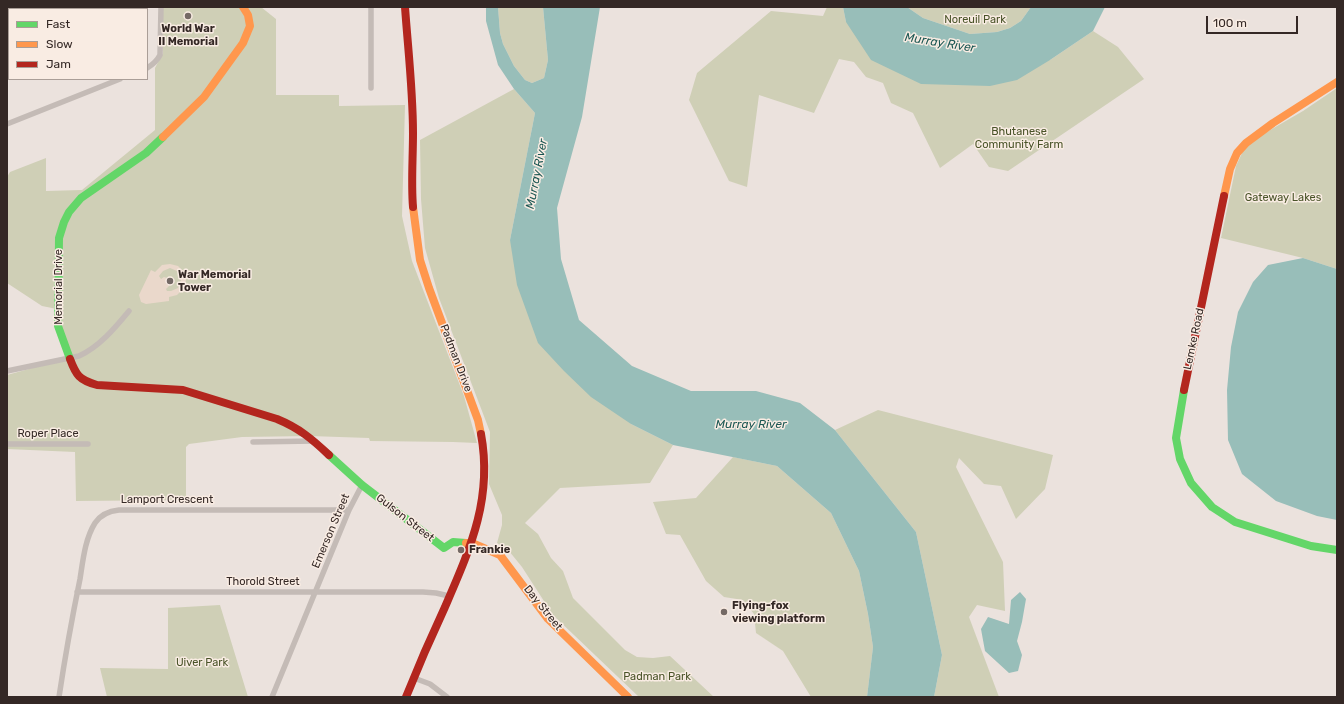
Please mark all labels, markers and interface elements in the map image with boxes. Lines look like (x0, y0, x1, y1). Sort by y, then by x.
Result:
legend (8, 8, 148, 80)
scale bar (1208, 8, 1300, 34)
marker: World War II Memorial (183, 11, 193, 21)
park label: Noreuil Park (944, 13, 1006, 27)
text: 100 m (1213, 16, 1247, 30)
text: Fast (46, 17, 70, 31)
place label: World War II Memorial (158, 22, 218, 48)
water label: Murray River (904, 30, 976, 56)
text: Slow (46, 37, 73, 51)
text: Jam (46, 57, 71, 71)
park label: Bhutanese Community Farm (975, 125, 1063, 151)
water label: Murray River (523, 138, 551, 210)
park label: Gateway Lakes (1245, 191, 1321, 205)
street label: Memorial Drive (52, 249, 66, 325)
place label: War Memorial Tower (178, 268, 251, 294)
marker: War Memorial Tower (165, 276, 175, 286)
street label: Lemke Road (1181, 307, 1207, 371)
street label: Padman Drive (437, 322, 475, 394)
water label: Murray River (715, 418, 787, 432)
street label: Roper Place (17, 427, 79, 441)
street label: Gulson Street (373, 491, 437, 545)
street label: Emerson Street (309, 492, 353, 570)
street label: Lamport Crescent (121, 493, 213, 507)
place label: Frankie (469, 543, 510, 557)
marker: Frankie (456, 545, 466, 555)
street label: Thorold Street (226, 575, 300, 589)
street label: Day Street (521, 583, 565, 633)
place label: Flying-fox viewing platform (732, 599, 825, 625)
marker: Flying-fox viewing platform (719, 607, 729, 617)
park label: Uiver Park (176, 656, 228, 670)
park label: Padman Park (623, 670, 691, 684)

